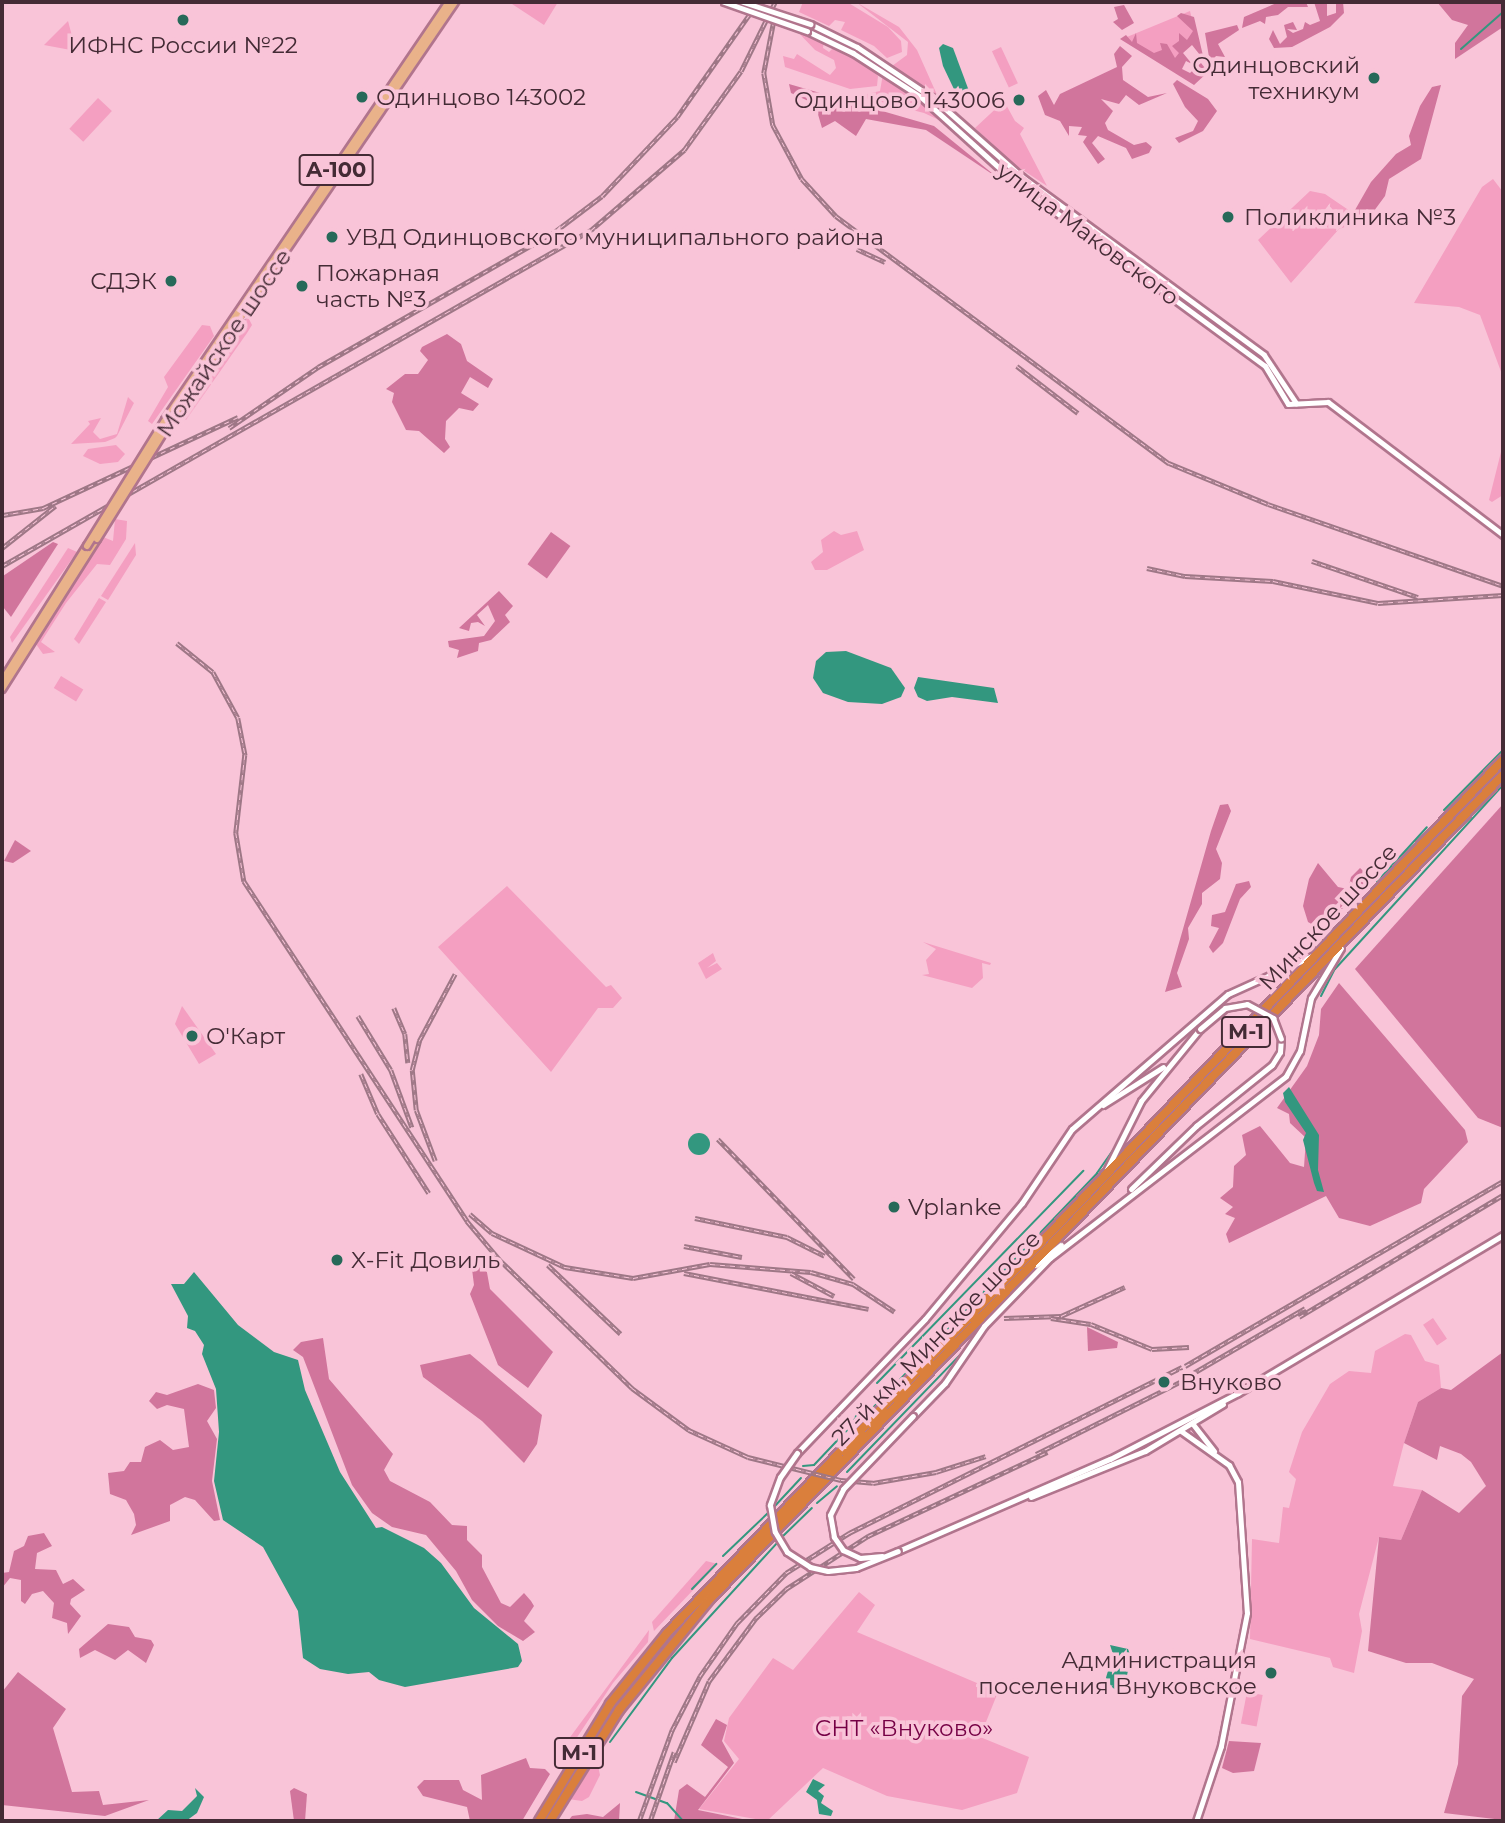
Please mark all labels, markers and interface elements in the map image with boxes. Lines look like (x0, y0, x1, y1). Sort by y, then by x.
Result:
marker: ИФНС России №22 (175, 12, 191, 28)
place label: ИФНС России №22 (68, 31, 298, 59)
place label: Одинцовский техникум (1192, 51, 1360, 105)
marker: Одинцовский техникум (1366, 70, 1382, 86)
place label: Одинцово 143002 (376, 83, 586, 111)
place label: Одинцово 143006 (794, 86, 1005, 114)
marker: Одинцово 143002 (354, 89, 370, 105)
marker: Одинцово 143006 (1011, 92, 1027, 108)
road number: А-100 (298, 152, 374, 188)
street label: улица Маковского (992, 157, 1184, 311)
place label: Поликлиника №3 (1244, 203, 1456, 231)
marker: Поликлиника №3 (1218, 207, 1238, 227)
place label: УВД Одинцовского муниципального района (346, 223, 884, 251)
marker: УВД Одинцовского муниципального района (324, 229, 340, 245)
street label: Можайское шоссе (151, 244, 297, 442)
place label: Пожарная часть №3 (316, 259, 440, 313)
place label: СДЭК (90, 267, 157, 295)
marker: СДЭК (163, 273, 179, 289)
marker: Пожарная часть №3 (294, 278, 310, 294)
street label: Минское шоссе (1253, 838, 1403, 996)
road number: М-1 (1220, 1014, 1272, 1050)
place label: О'Карт (206, 1022, 285, 1050)
marker: О'Карт (184, 1028, 200, 1044)
place label: Vplanke (908, 1193, 1001, 1221)
marker: Vplanke (886, 1199, 902, 1215)
street label: 27-й км, Минское шоссе (826, 1225, 1046, 1451)
place label: X-Fit Довиль (351, 1246, 500, 1274)
marker: X-Fit Довиль (329, 1252, 345, 1268)
place label: Внуково (1180, 1368, 1282, 1396)
marker: Внуково (1154, 1372, 1174, 1392)
place label: Администрация поселения Внуковское (978, 1646, 1257, 1700)
marker: Администрация поселения Внуковское (1263, 1665, 1279, 1681)
park label: СНТ «Внуково» (815, 1714, 993, 1742)
road number: М-1 (553, 1736, 605, 1770)

